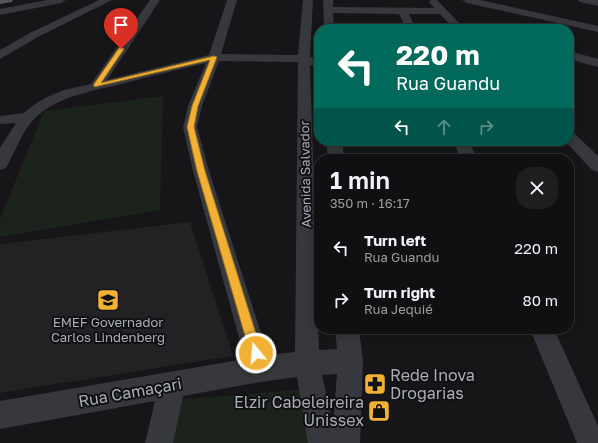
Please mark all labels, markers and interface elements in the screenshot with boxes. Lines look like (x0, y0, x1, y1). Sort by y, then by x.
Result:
pin (104, 8, 138, 49)
icon: arrive (110, 14, 132, 36)
text: 220 m (396, 38, 480, 71)
icon: left (330, 40, 382, 92)
text: Rua Guandu (396, 72, 500, 94)
icon: left (391, 116, 413, 138)
icon: ahead (433, 116, 455, 138)
icon: right (475, 116, 497, 138)
street label: Avenida Salvador (296, 120, 314, 228)
text: 1 min (330, 165, 390, 194)
button: close (516, 167, 558, 209)
text: 350 m · 16:17 (330, 195, 410, 211)
text: Turn left (364, 231, 426, 249)
icon: left (330, 237, 352, 259)
text: 220 m (514, 239, 558, 257)
text: Rua Guandu (364, 249, 439, 265)
text: Turn right (364, 283, 435, 301)
school or university icon: EMEF Governador Carlos Lindenberg (95, 287, 121, 313)
icon: right (330, 289, 352, 311)
text: 80 m (523, 291, 558, 309)
text: Rua Jequié (364, 301, 433, 317)
place label: EMEF Governador Carlos Lindenberg (51, 314, 165, 345)
position arrow (235, 332, 277, 374)
place label: Rede Inova Drogarias (390, 365, 475, 403)
pharmacy icon: Rede Inova Drogarias (362, 371, 388, 397)
street label: Rua Camaçari (77, 373, 183, 411)
place label: Elzir Cabeleireira Unissex (234, 392, 364, 430)
shop icon: Elzir Cabeleireira Unissex (366, 398, 392, 424)

